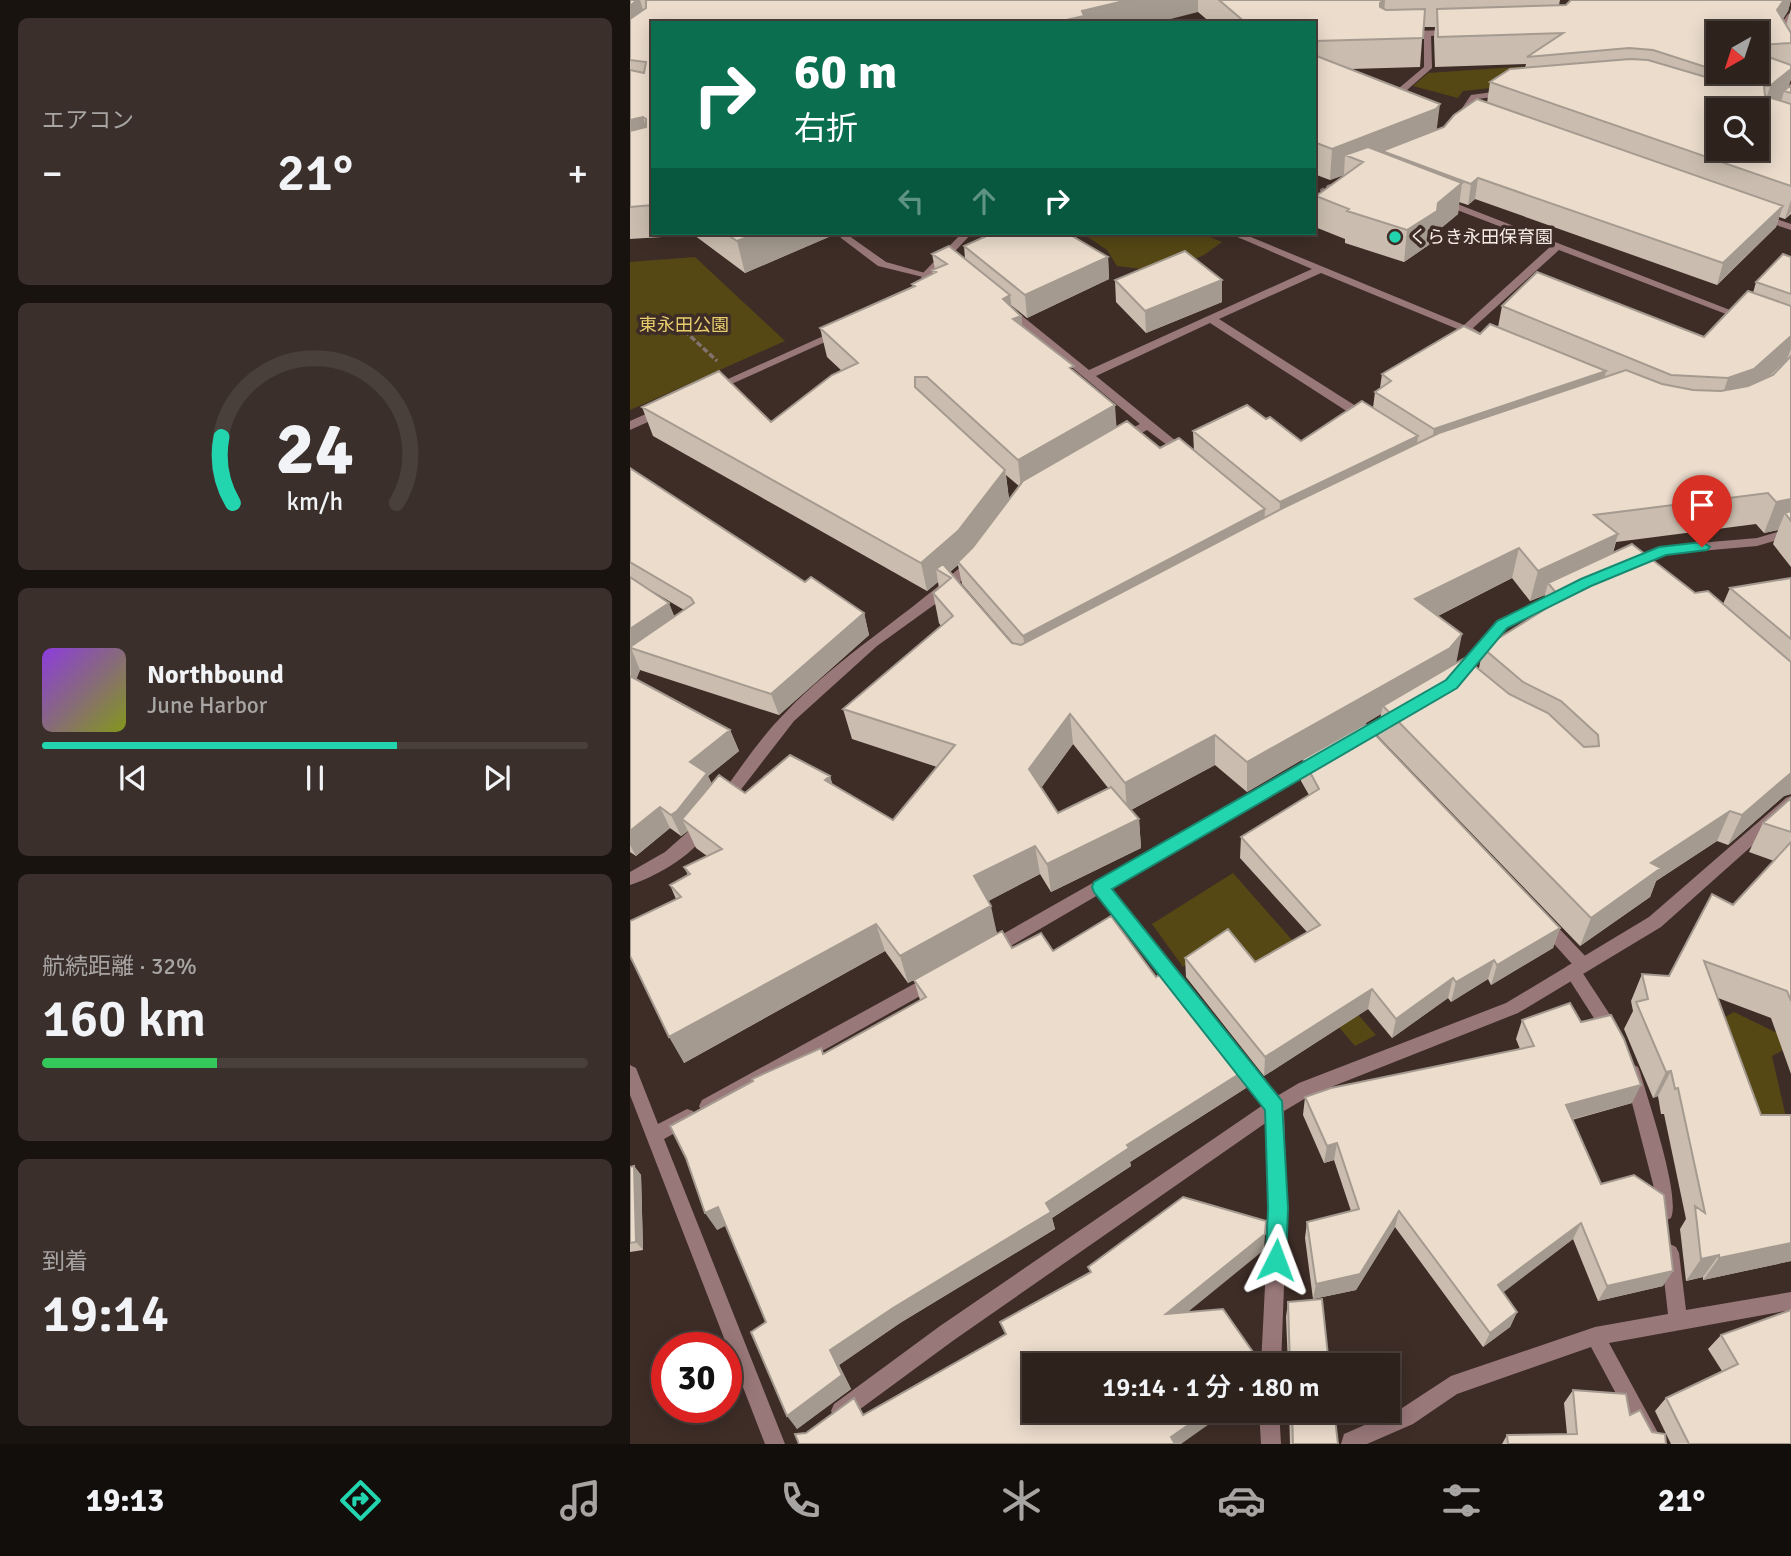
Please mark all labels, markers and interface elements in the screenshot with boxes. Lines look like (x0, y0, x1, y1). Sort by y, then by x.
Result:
north arrow (1706, 21, 1769, 84)
map controls (1706, 21, 1769, 161)
text: 60 m (794, 42, 897, 102)
icon: right (679, 49, 770, 140)
button: search (1706, 98, 1769, 161)
text: エアコン (42, 106, 134, 135)
text: 右折 (794, 109, 858, 148)
text: 21° (277, 141, 353, 205)
text: − (42, 150, 63, 197)
text: + (567, 150, 588, 197)
icon: left (892, 182, 930, 220)
icon: ahead (965, 182, 1003, 220)
icon: right (1038, 182, 1076, 220)
place label: くらき永田保育園 (1409, 226, 1553, 248)
marker: くらき永田保育園 (1387, 229, 1403, 245)
park label: 東永田公園 (639, 314, 729, 336)
text: 24 (276, 405, 354, 494)
pin (1672, 475, 1732, 547)
text: km/h (287, 486, 343, 517)
icon: arrive (1683, 486, 1721, 524)
text: Northbound (147, 659, 284, 691)
text: June Harbor (147, 691, 267, 720)
icon: previous (114, 759, 152, 797)
icon: pause (296, 759, 334, 797)
icon: next (478, 759, 516, 797)
text: 航続距離 · 32% (42, 952, 197, 981)
text: 160 km (42, 987, 206, 1051)
position arrow (1239, 1223, 1313, 1297)
text: 到着 (42, 1247, 88, 1276)
text: 19:14 (42, 1282, 169, 1346)
speed limit sign: 30 (651, 1332, 742, 1423)
text: 19:14 · 1 分 · 180 m (1102, 1372, 1320, 1404)
icon: directions (336, 1476, 385, 1525)
icon: music (556, 1476, 605, 1525)
icon: phone (776, 1476, 825, 1525)
icon: climate (997, 1476, 1046, 1525)
icon: car (1217, 1476, 1266, 1525)
icon: filters (1437, 1476, 1486, 1525)
text: 19:13 (86, 1481, 164, 1520)
text: 21° (1658, 1481, 1705, 1520)

